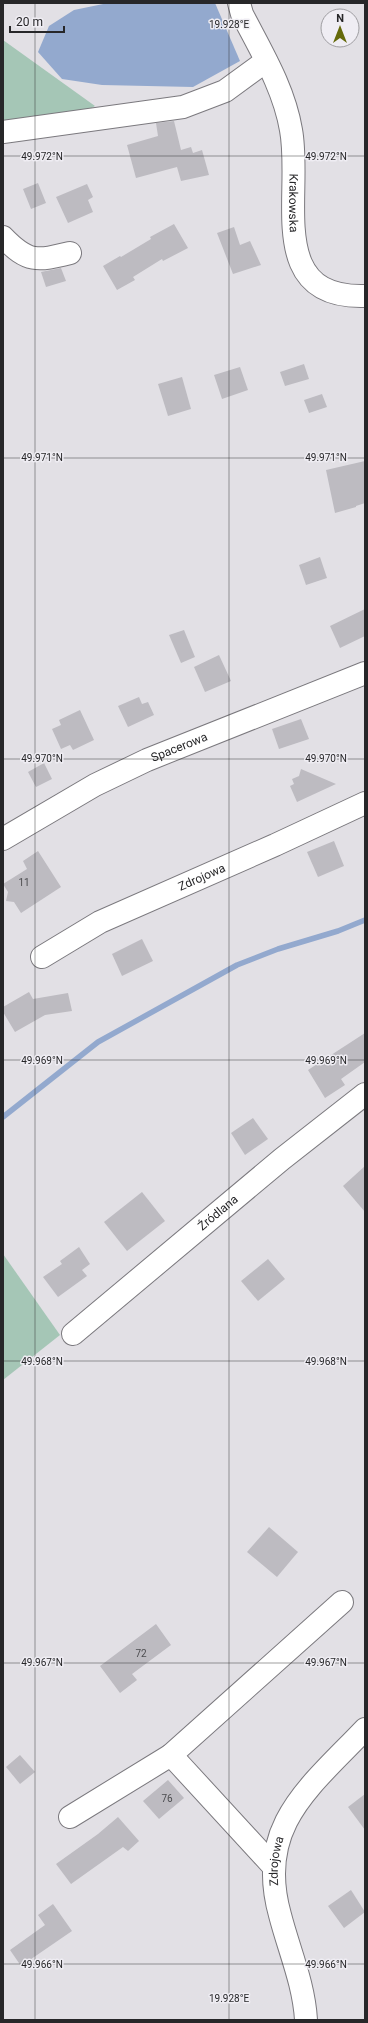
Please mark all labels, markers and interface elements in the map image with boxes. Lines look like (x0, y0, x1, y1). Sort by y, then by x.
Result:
scale bar (10, 8, 64, 34)
north arrow (320, 8, 360, 48)
text: N (336, 12, 344, 25)
text: 20 m (16, 15, 43, 29)
text: 19.928°E (209, 19, 249, 30)
text: 49.972°N (21, 151, 63, 162)
text: 49.972°N (305, 151, 347, 162)
street label: Krakowska (286, 173, 301, 233)
text: 49.971°N (21, 452, 63, 463)
text: 49.971°N (305, 452, 347, 463)
street label: Spacerowa (149, 730, 209, 765)
text: 49.970°N (21, 753, 63, 764)
text: 49.970°N (305, 753, 347, 764)
street label: Zdrojowa (176, 861, 228, 894)
house number: 11 (18, 877, 30, 888)
text: 49.969°N (21, 1055, 63, 1066)
text: 49.969°N (305, 1055, 347, 1066)
street label: Źródlana (195, 1192, 241, 1233)
text: 49.968°N (21, 1356, 63, 1367)
text: 49.968°N (305, 1356, 347, 1367)
house number: 72 (135, 1648, 147, 1659)
text: 49.967°N (21, 1657, 63, 1668)
text: 49.967°N (305, 1657, 347, 1668)
house number: 76 (161, 1793, 173, 1804)
street label: Zdrojowa (267, 1835, 286, 1886)
text: 49.966°N (21, 1959, 63, 1970)
text: 49.966°N (305, 1959, 347, 1970)
text: 19.928°E (209, 1993, 249, 2004)

